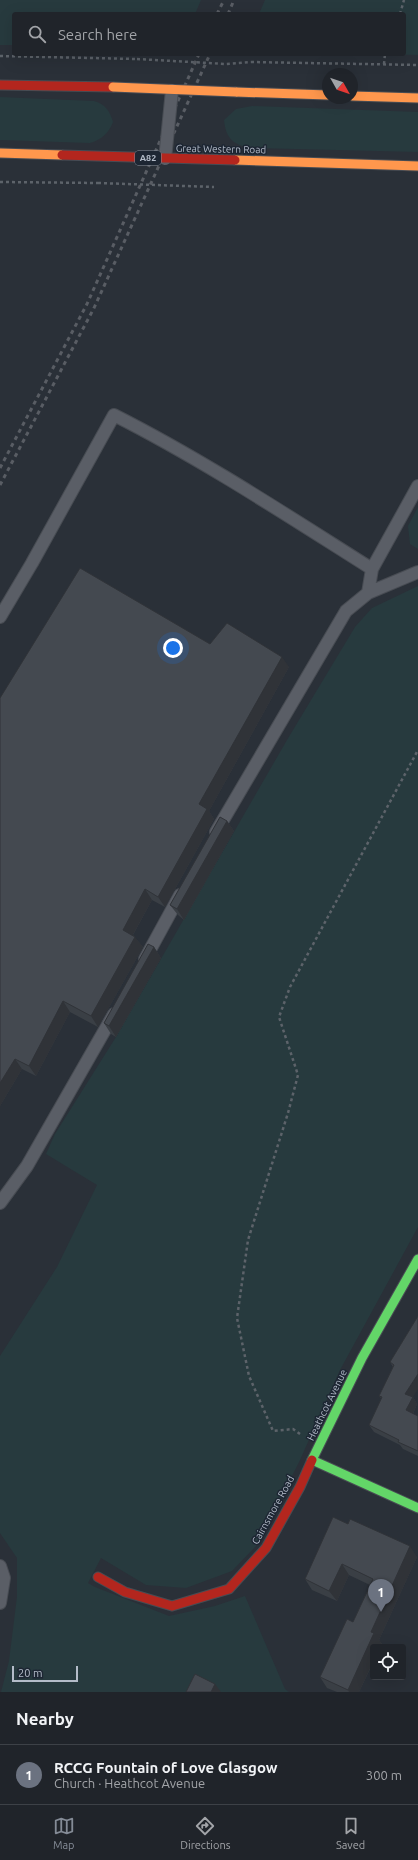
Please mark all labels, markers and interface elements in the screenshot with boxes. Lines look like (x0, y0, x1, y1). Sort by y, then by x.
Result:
search box (12, 12, 406, 56)
icon: search (26, 23, 48, 45)
text: Search here (58, 26, 137, 43)
north arrow (322, 68, 358, 104)
street label: Great Western Road (176, 143, 266, 155)
road number: A82 (135, 151, 161, 165)
your location (163, 638, 183, 658)
street label: Heathcot Avenue (305, 1368, 349, 1442)
street label: Cairnsmore Road (250, 1474, 296, 1546)
pin: 1 (368, 1579, 394, 1612)
map controls (370, 1644, 406, 1680)
button: locate (370, 1644, 406, 1680)
scale bar (12, 1664, 78, 1683)
text: 20 m (18, 1667, 42, 1679)
text: Nearby (16, 1709, 74, 1728)
text: RCCG Fountain of Love Glasgow (54, 1759, 278, 1776)
text: 1 (25, 1768, 33, 1782)
text: 300 m (366, 1768, 402, 1782)
text: Church · Heathcot Avenue (54, 1776, 205, 1790)
tab: Map (53, 1815, 75, 1851)
tab: Directions (180, 1815, 230, 1851)
tab: Saved (336, 1815, 365, 1851)

